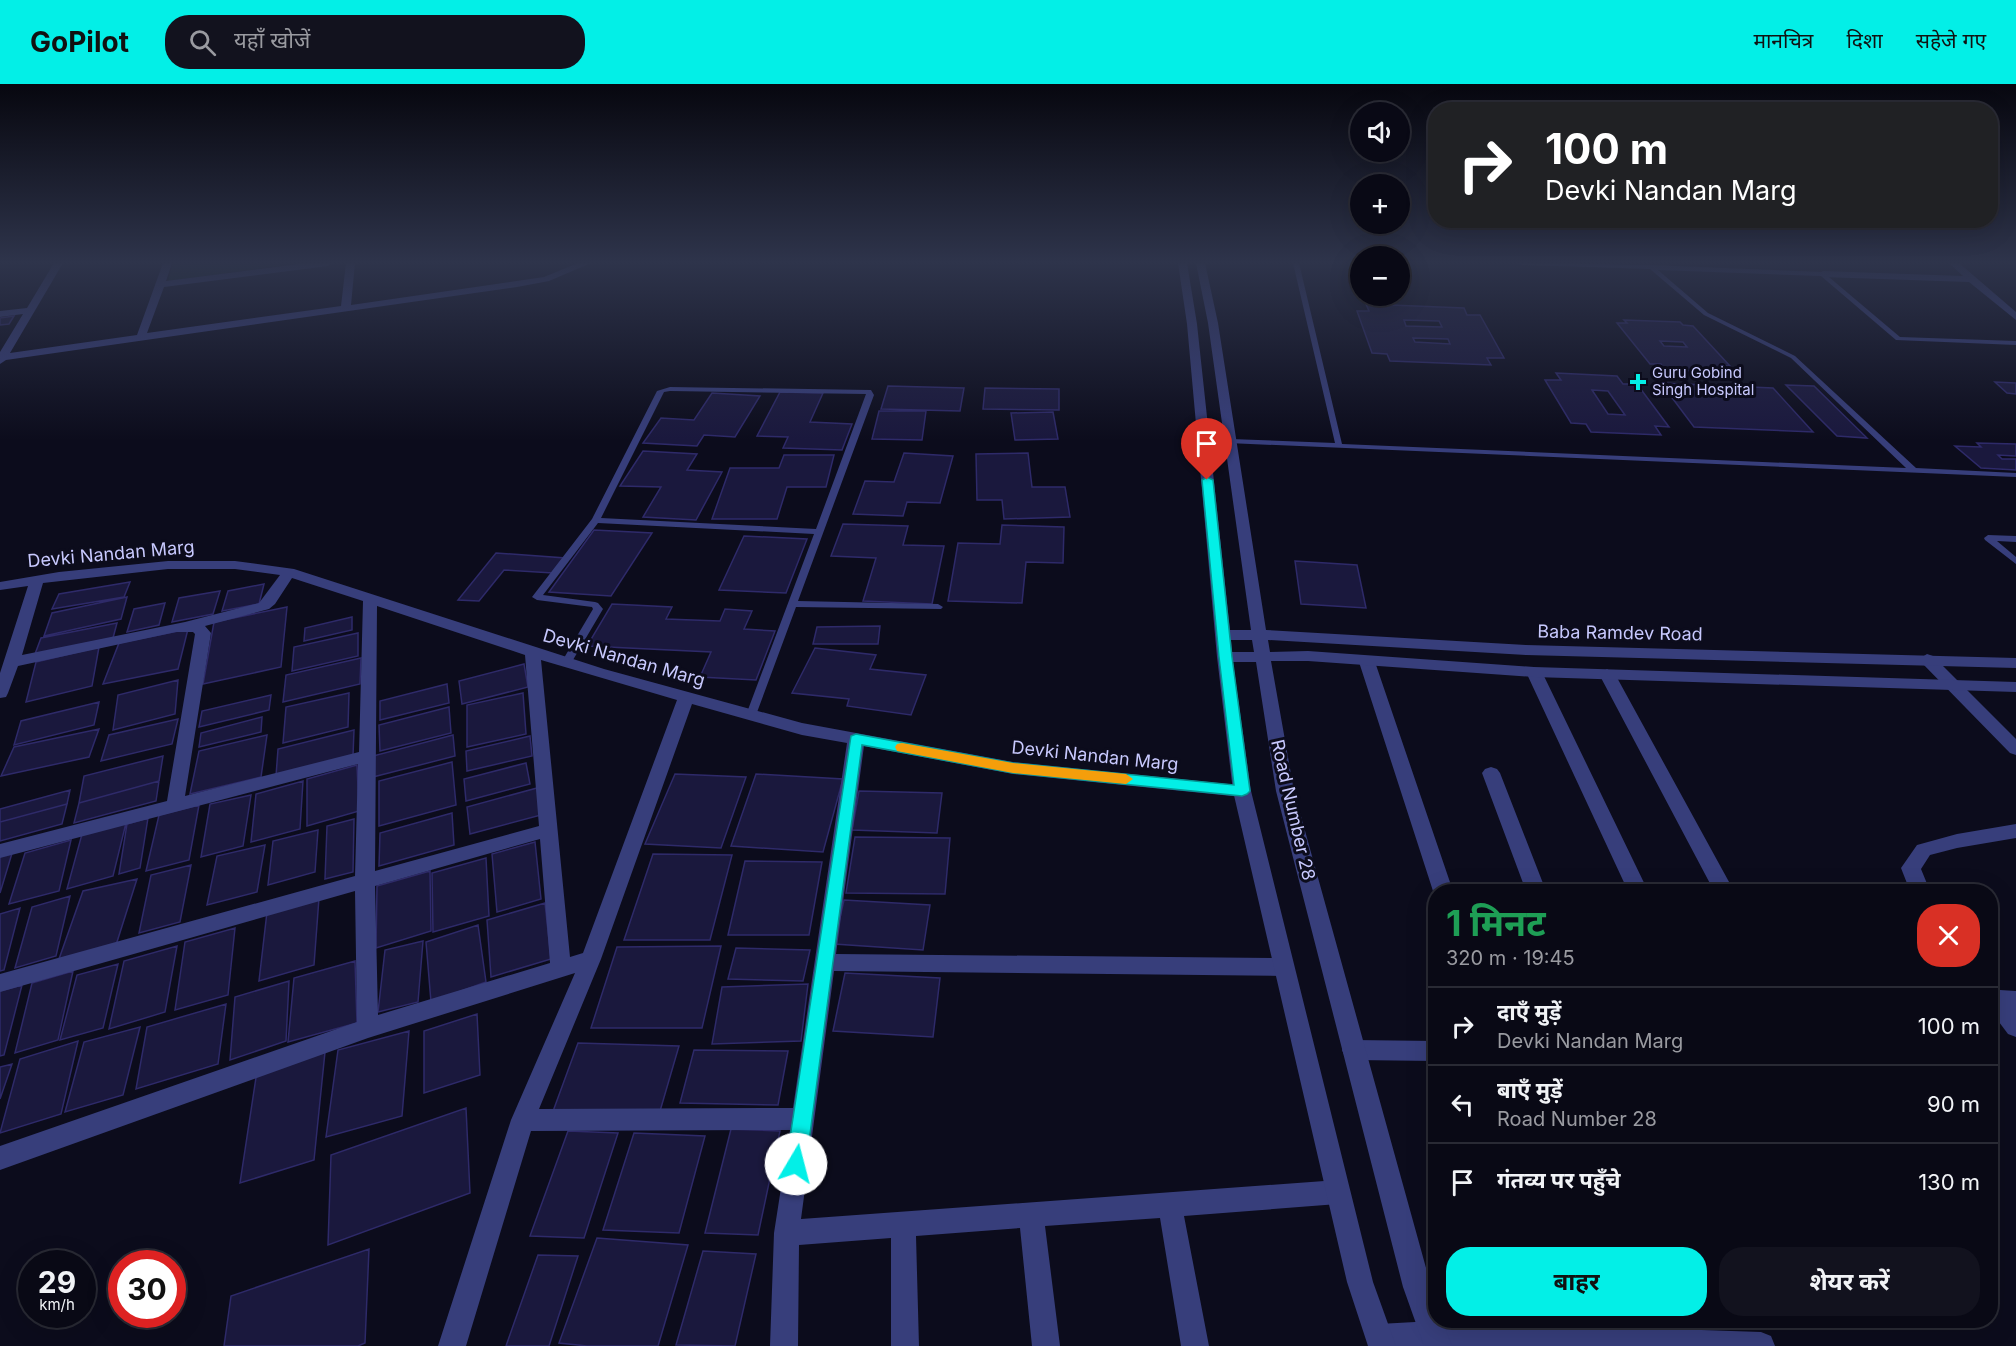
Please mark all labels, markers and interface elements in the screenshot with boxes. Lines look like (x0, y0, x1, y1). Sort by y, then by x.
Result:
search box (165, 15, 585, 69)
text: GoPilot (30, 25, 129, 59)
icon: search (186, 26, 219, 59)
text: यहाँ खोजें (234, 27, 310, 53)
text: मानचित्र (1753, 28, 1813, 53)
text: दिशा (1846, 28, 1883, 53)
text: सहेजे गए (1916, 28, 1986, 53)
map controls (1350, 102, 1410, 306)
button: sound (1350, 102, 1410, 162)
text: 100 m (1545, 123, 1668, 174)
icon: right (1446, 126, 1524, 204)
button: + (1350, 174, 1410, 234)
text: Devki Nandan Marg (1545, 174, 1796, 207)
button: − (1350, 246, 1410, 306)
place label: Guru Gobind Singh Hospital (1652, 363, 1754, 399)
marker: Guru Gobind Singh Hospital (1629, 373, 1647, 391)
pin (1181, 418, 1232, 480)
icon: arrive (1190, 427, 1223, 460)
street label: Devki Nandan Marg (27, 536, 195, 571)
street label: Baba Ramdev Road (1537, 621, 1703, 644)
street label: Devki Nandan Marg (541, 624, 708, 691)
street label: Devki Nandan Marg (1011, 736, 1180, 775)
street label: Road Number 28 (1267, 737, 1320, 882)
text: 1 मिनट (1446, 901, 1546, 945)
button: close (1917, 904, 1980, 967)
text: 320 m · 19:45 (1446, 946, 1575, 970)
text: दाएँ मुड़ें (1497, 999, 1561, 1025)
icon: right (1446, 1010, 1479, 1043)
text: 100 m (1918, 1013, 1980, 1039)
text: Devki Nandan Marg (1497, 1029, 1683, 1053)
text: बाएँ मुड़ें (1497, 1077, 1563, 1103)
icon: left (1446, 1088, 1479, 1121)
text: 90 m (1927, 1091, 1980, 1117)
text: Road Number 28 (1497, 1107, 1657, 1131)
position arrow (764, 1132, 828, 1196)
icon: arrive (1446, 1166, 1479, 1199)
text: गंतव्य पर पहुँचे (1497, 1167, 1621, 1193)
text: 130 m (1918, 1169, 1980, 1195)
button: बाहर (1446, 1247, 1707, 1316)
button: शेयर करें (1719, 1247, 1980, 1316)
speed limit sign: 30 (108, 1250, 186, 1328)
text: 29 (38, 1264, 76, 1300)
text: km/h (39, 1295, 75, 1314)

